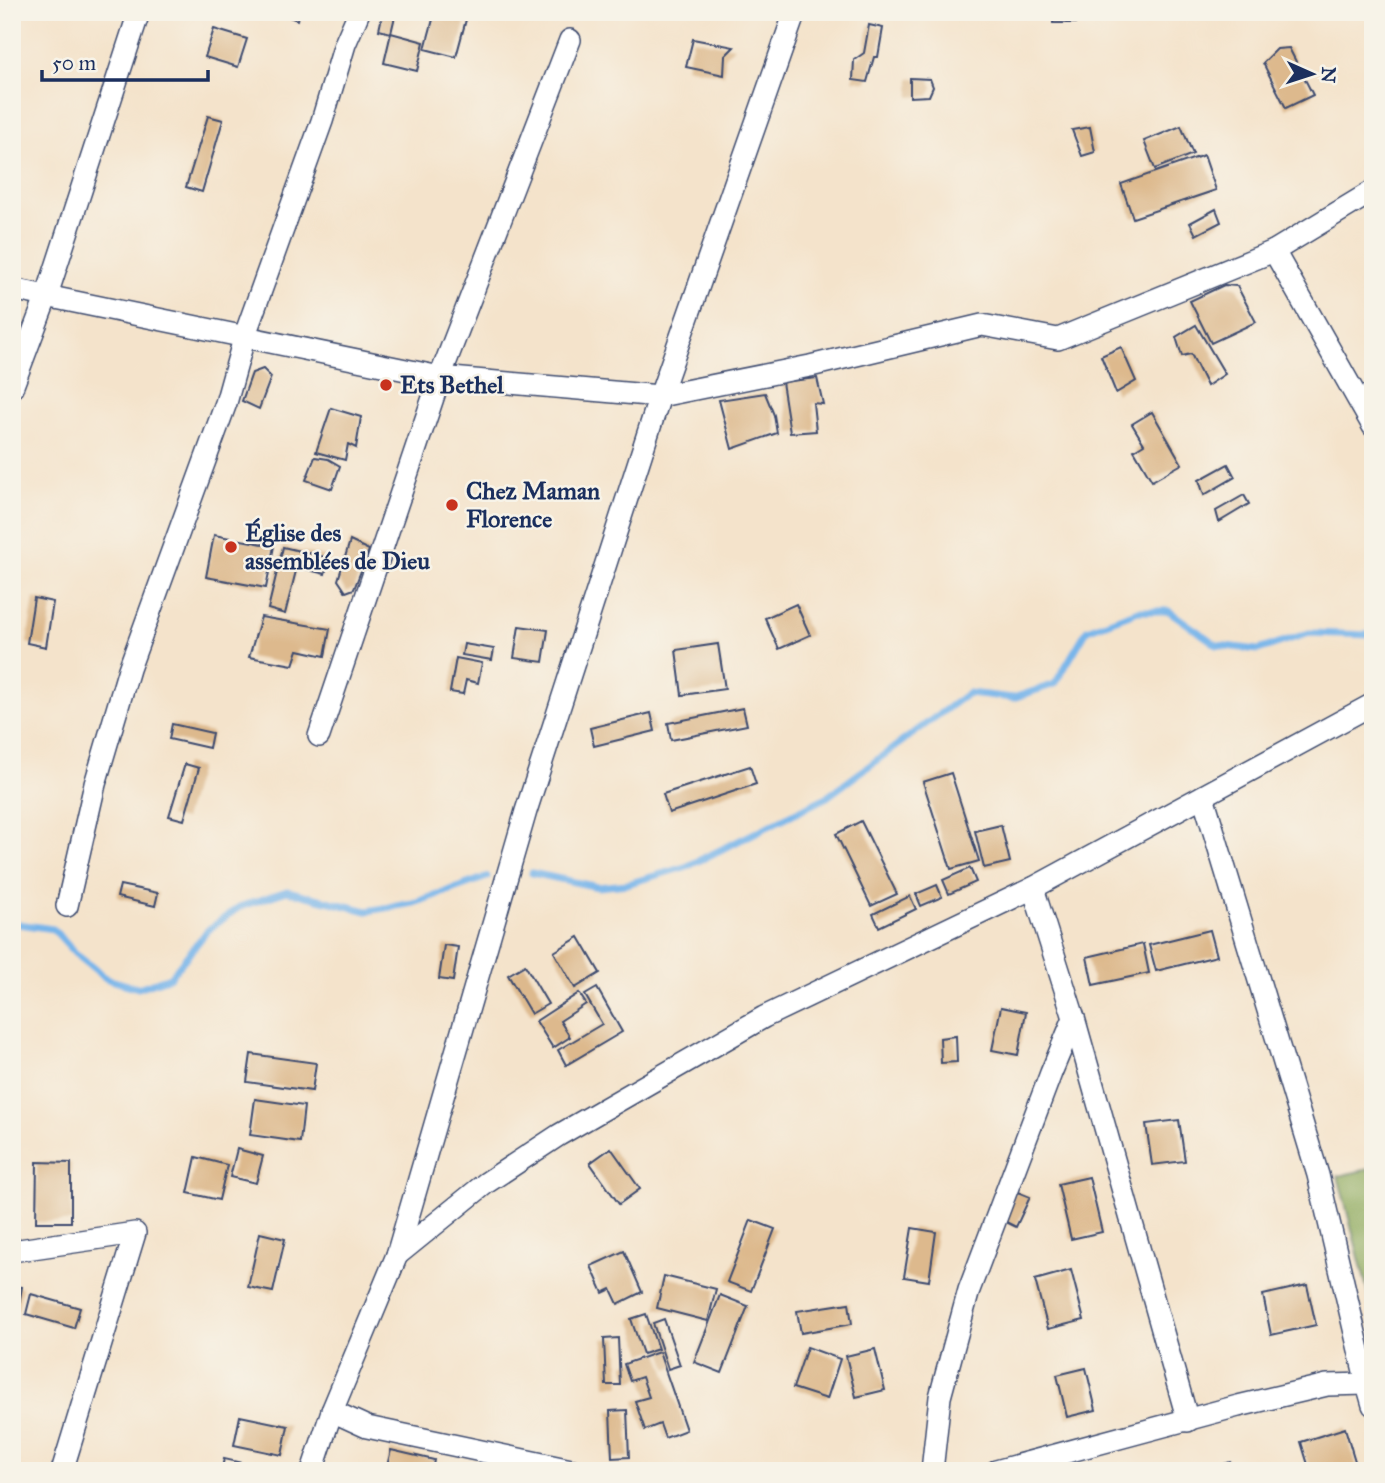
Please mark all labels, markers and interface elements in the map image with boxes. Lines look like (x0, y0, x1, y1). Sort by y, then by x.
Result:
scale bar (42, 38, 208, 82)
north arrow (1276, 38, 1346, 108)
text: 50 m (52, 50, 97, 76)
text: N (1317, 66, 1340, 84)
place label: Ets Bethel (400, 370, 504, 400)
marker: Ets Bethel (378, 377, 394, 393)
place label: Chez Maman Florence (466, 476, 600, 534)
marker: Chez Maman Florence (444, 497, 460, 513)
place label: Église des assemblées de Dieu (245, 517, 430, 576)
marker: Église des assemblées de Dieu (223, 539, 239, 555)

